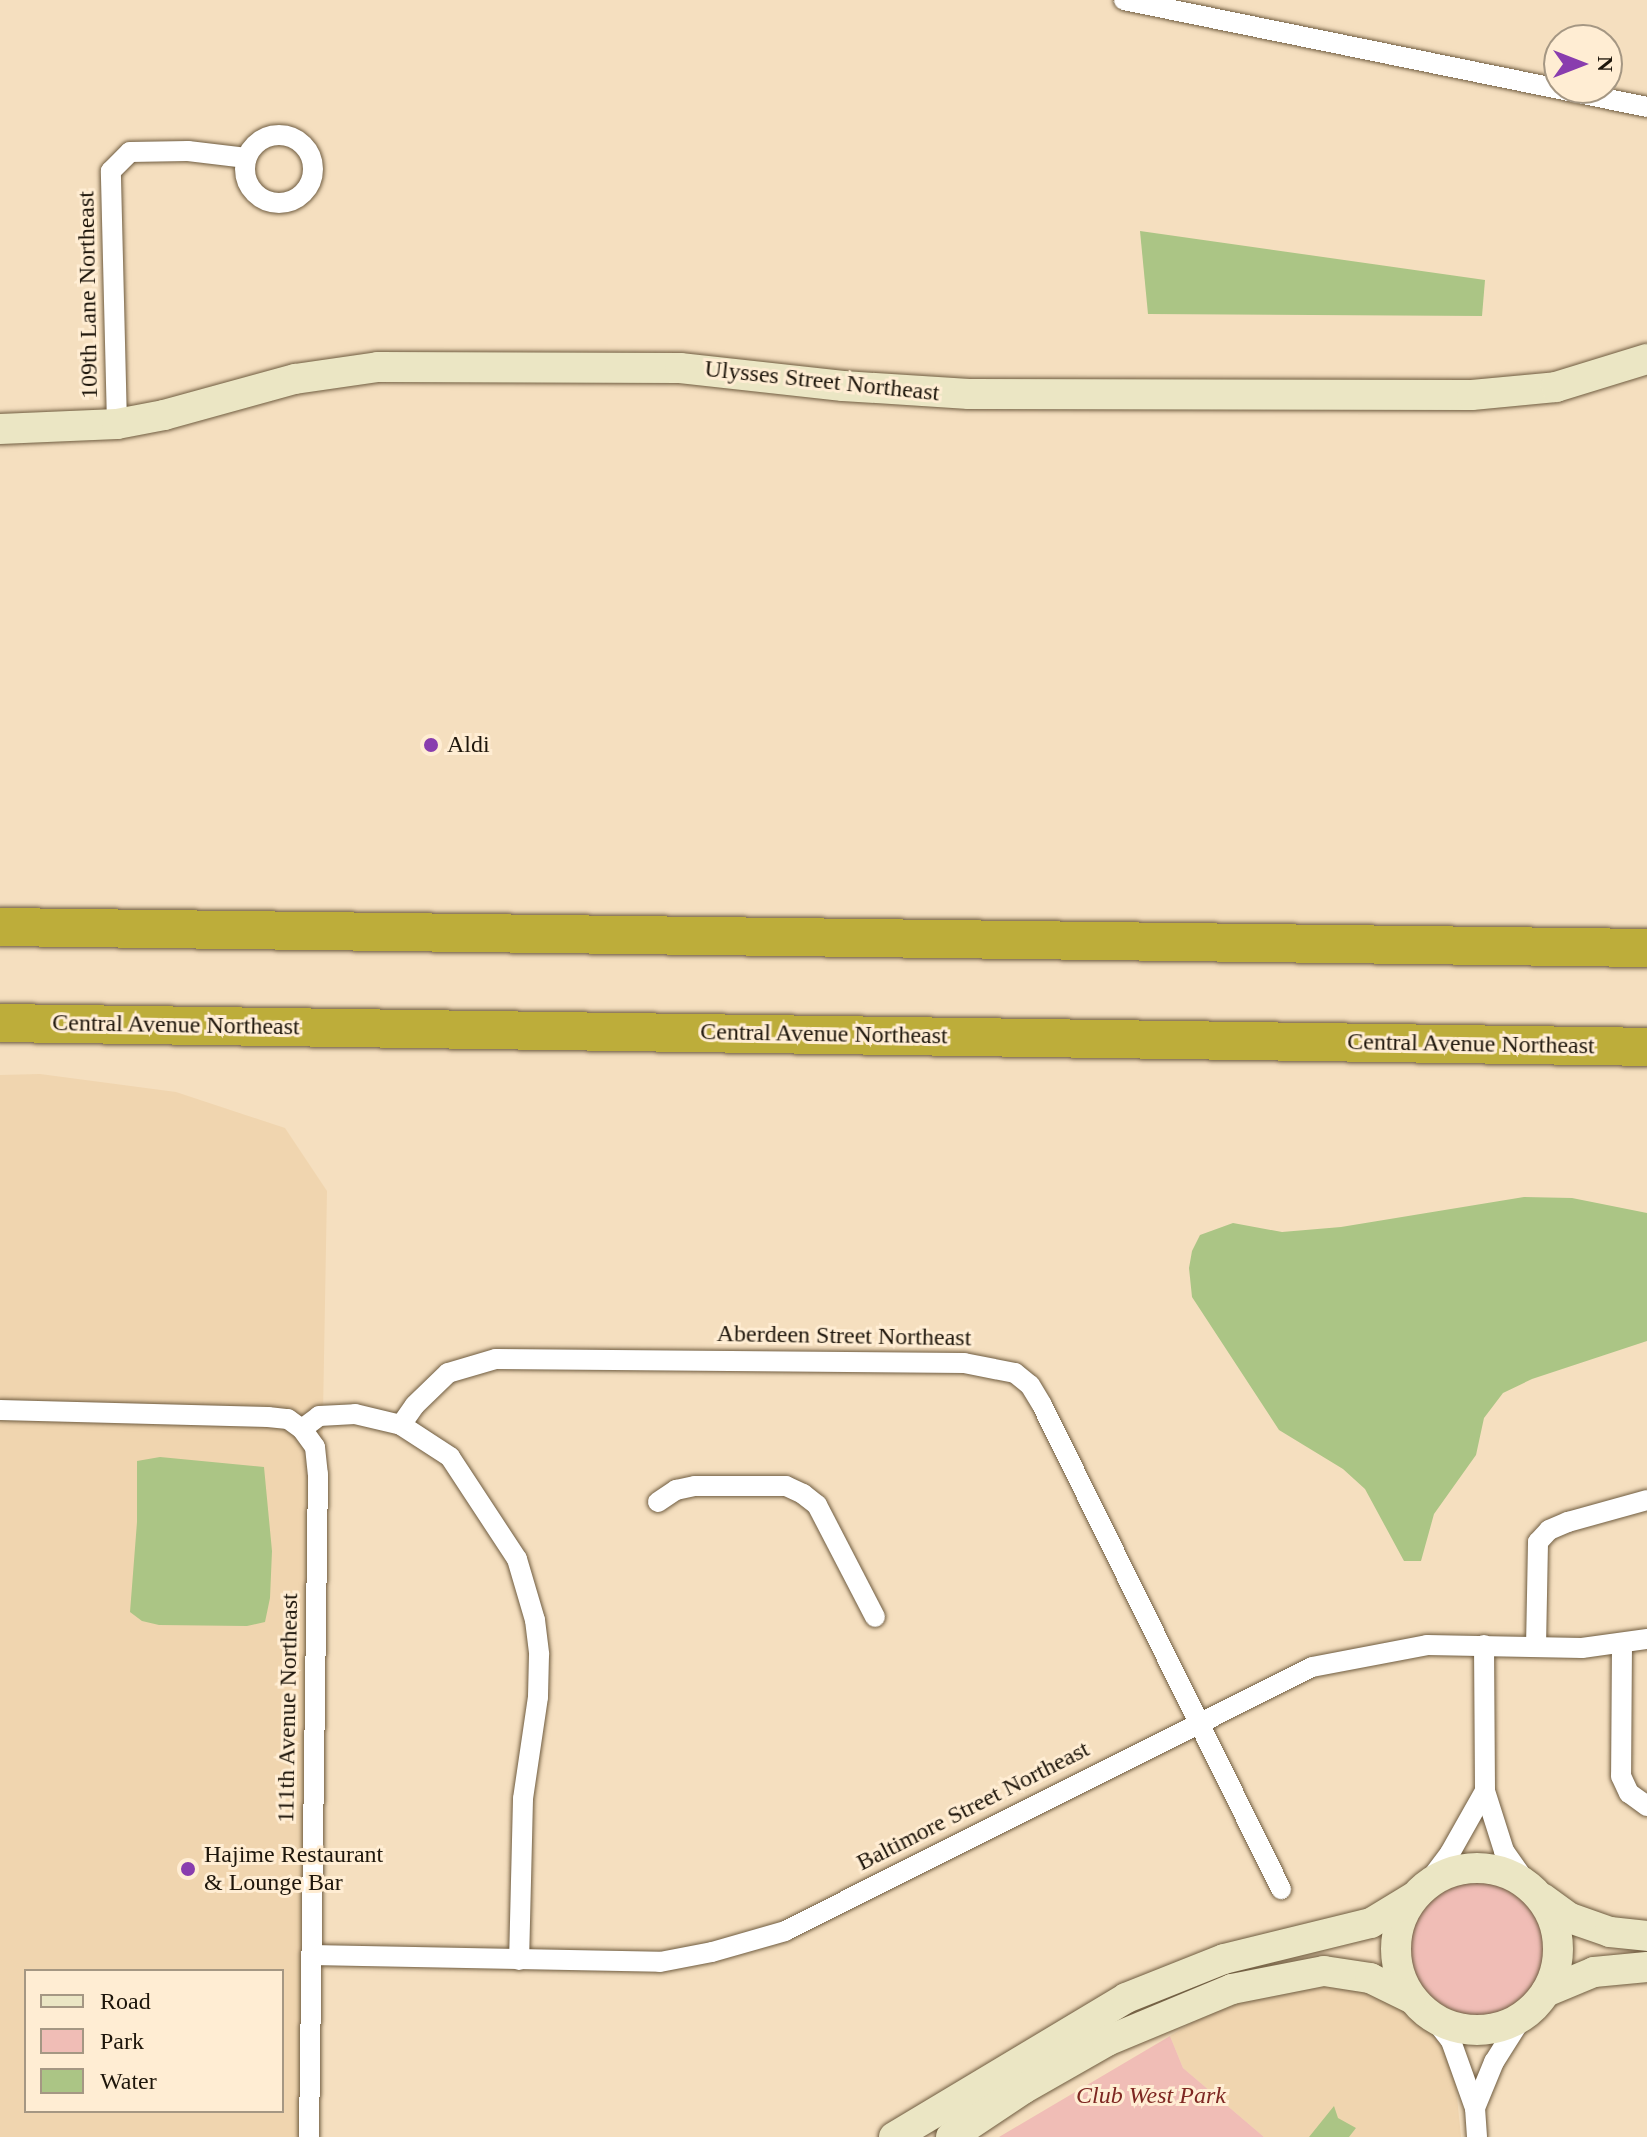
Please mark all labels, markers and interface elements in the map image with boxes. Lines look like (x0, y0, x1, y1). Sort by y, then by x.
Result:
north arrow (1543, 24, 1623, 104)
text: N (1593, 56, 1618, 72)
street label: 109th Lane Northeast (72, 191, 104, 399)
street label: Ulysses Street Northeast (703, 354, 941, 408)
place label: Aldi (447, 731, 490, 759)
marker: Aldi (422, 736, 440, 754)
street label: Central Avenue Northeast (51, 1008, 301, 1042)
street label: Central Avenue Northeast (699, 1017, 949, 1051)
street label: Central Avenue Northeast (1346, 1027, 1596, 1061)
street label: Aberdeen Street Northeast (716, 1319, 972, 1353)
street label: 111th Avenue Northeast (272, 1592, 304, 1824)
street label: Baltimore Street Northeast (852, 1735, 1094, 1877)
place label: Hajime Restaurant & Lounge Bar (204, 1841, 383, 1897)
marker: Hajime Restaurant & Lounge Bar (179, 1860, 197, 1878)
legend (24, 1969, 284, 2113)
text: Road (100, 1988, 151, 2014)
text: Park (100, 2028, 144, 2054)
text: Water (100, 2068, 157, 2094)
park label: Club West Park (1076, 2082, 1226, 2110)

